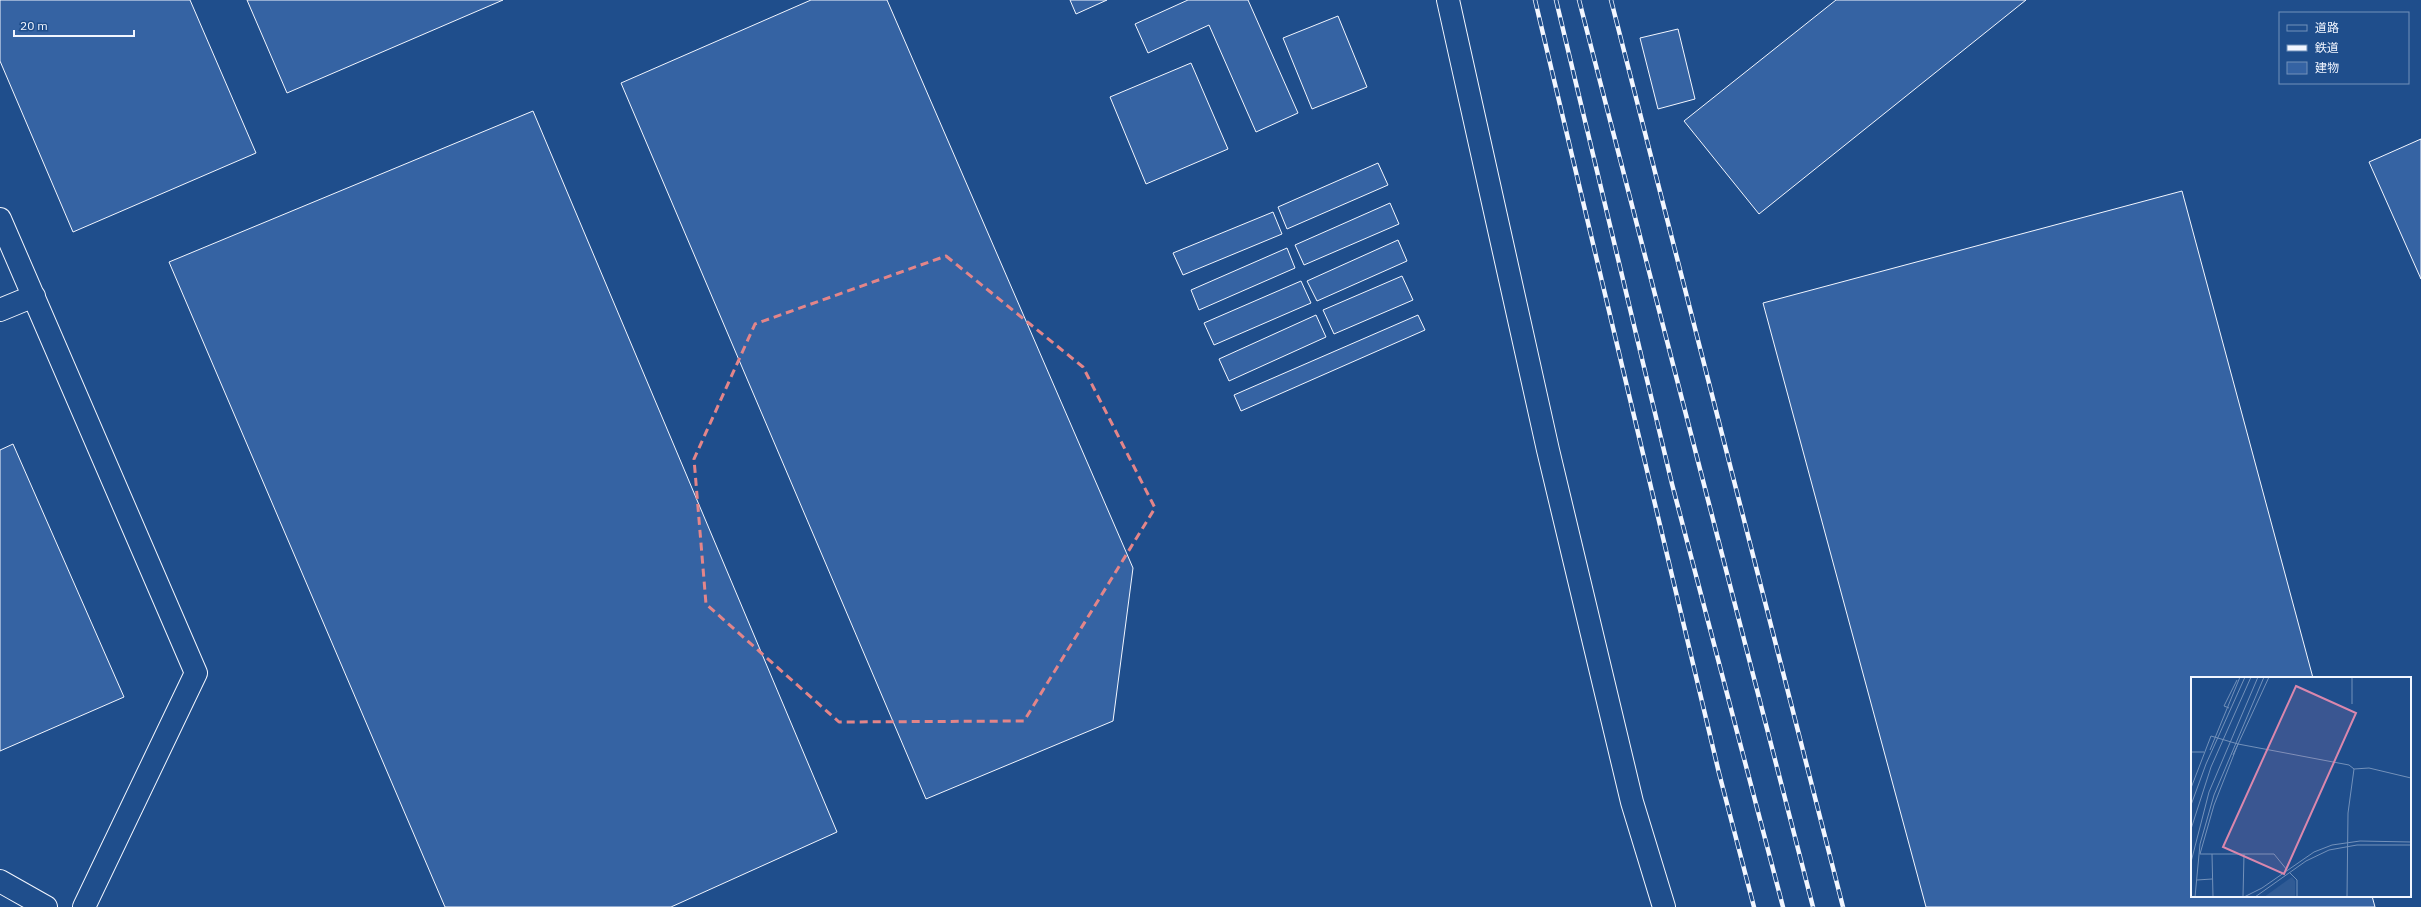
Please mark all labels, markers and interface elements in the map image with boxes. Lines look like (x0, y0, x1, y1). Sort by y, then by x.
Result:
scale bar (14, 12, 134, 38)
legend (2279, 12, 2409, 84)
text: 20 m (20, 18, 48, 33)
text: 道路 (2315, 20, 2339, 35)
text: 鉄道 (2315, 40, 2339, 55)
text: 建物 (2315, 60, 2339, 75)
inset map (2191, 677, 2411, 897)

